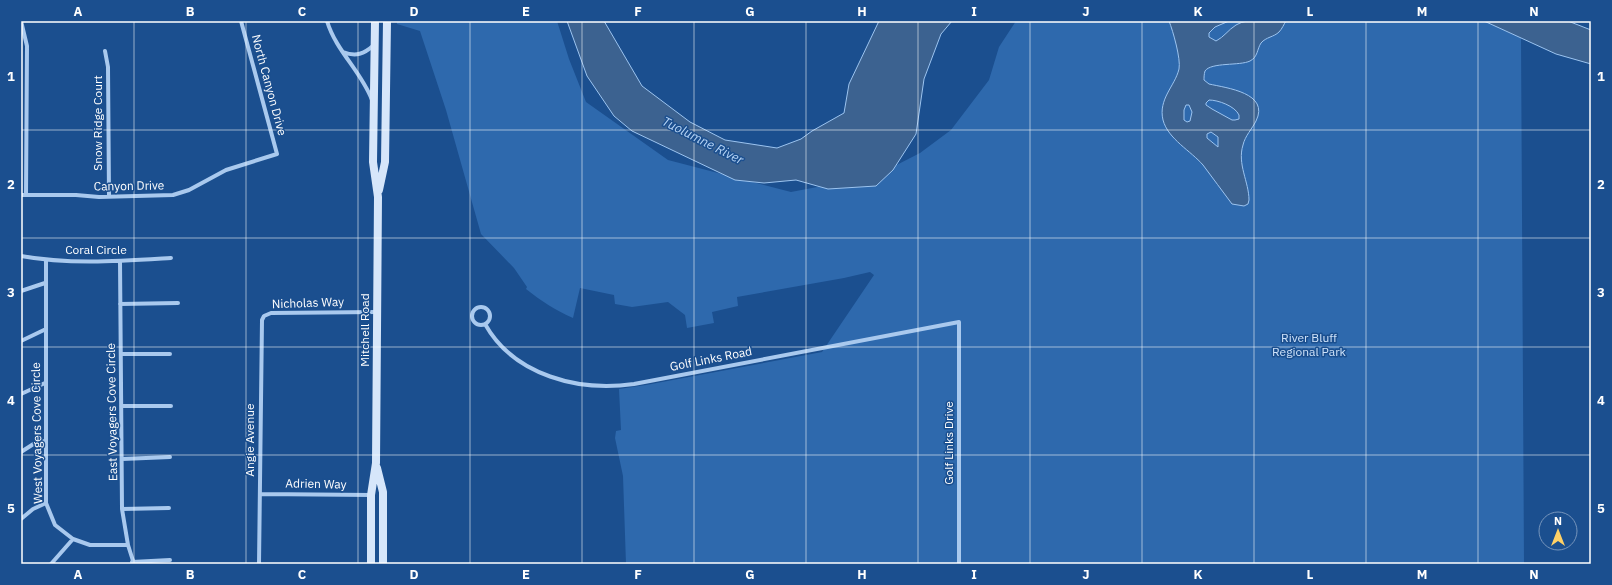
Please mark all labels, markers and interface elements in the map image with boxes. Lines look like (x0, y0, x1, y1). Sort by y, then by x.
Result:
text: A (74, 3, 83, 20)
text: B (186, 3, 195, 20)
text: C (298, 3, 307, 20)
text: D (409, 3, 419, 20)
text: E (522, 3, 530, 20)
text: F (634, 3, 642, 20)
text: G (745, 3, 755, 20)
text: H (857, 3, 867, 20)
text: I (971, 3, 977, 20)
text: J (1082, 3, 1090, 20)
text: K (1193, 3, 1203, 20)
text: L (1307, 3, 1314, 20)
text: M (1417, 3, 1427, 20)
text: N (1529, 3, 1539, 20)
street label: North Canyon Drive (249, 33, 290, 138)
text: 1 (7, 68, 15, 85)
text: 1 (1597, 68, 1605, 85)
street label: Snow Ridge Court (90, 75, 105, 171)
water label: Tuolumne River (659, 113, 747, 169)
text: 2 (7, 176, 15, 193)
text: 2 (1597, 176, 1605, 193)
street label: Canyon Drive (93, 177, 165, 194)
street label: Coral Circle (65, 242, 127, 257)
text: 3 (7, 284, 15, 301)
text: 3 (1597, 284, 1605, 301)
street label: Mitchell Road (357, 293, 372, 367)
street label: Nicholas Way (272, 294, 344, 311)
park label: River Bluff Regional Park (1272, 330, 1347, 359)
street label: East Voyagers Cove Circle (103, 342, 120, 481)
street label: Golf Links Road (669, 343, 753, 374)
street label: West Voyagers Cove Circle (28, 362, 45, 504)
text: 4 (7, 392, 15, 409)
text: 4 (1597, 392, 1605, 409)
street label: Golf Links Drive (941, 401, 956, 485)
street label: Angie Avenue (242, 403, 257, 477)
street label: Adrien Way (285, 475, 347, 492)
text: 5 (7, 500, 15, 517)
text: 5 (1597, 500, 1605, 517)
north arrow (1538, 511, 1578, 551)
text: N (1554, 514, 1562, 528)
text: A (74, 566, 83, 583)
text: B (186, 566, 195, 583)
text: C (298, 566, 307, 583)
text: D (409, 566, 419, 583)
text: E (522, 566, 530, 583)
text: F (634, 566, 642, 583)
text: G (745, 566, 755, 583)
text: H (857, 566, 867, 583)
text: I (971, 566, 977, 583)
text: J (1082, 566, 1090, 583)
text: K (1193, 566, 1203, 583)
text: L (1307, 566, 1314, 583)
text: M (1417, 566, 1427, 583)
text: N (1529, 566, 1539, 583)

